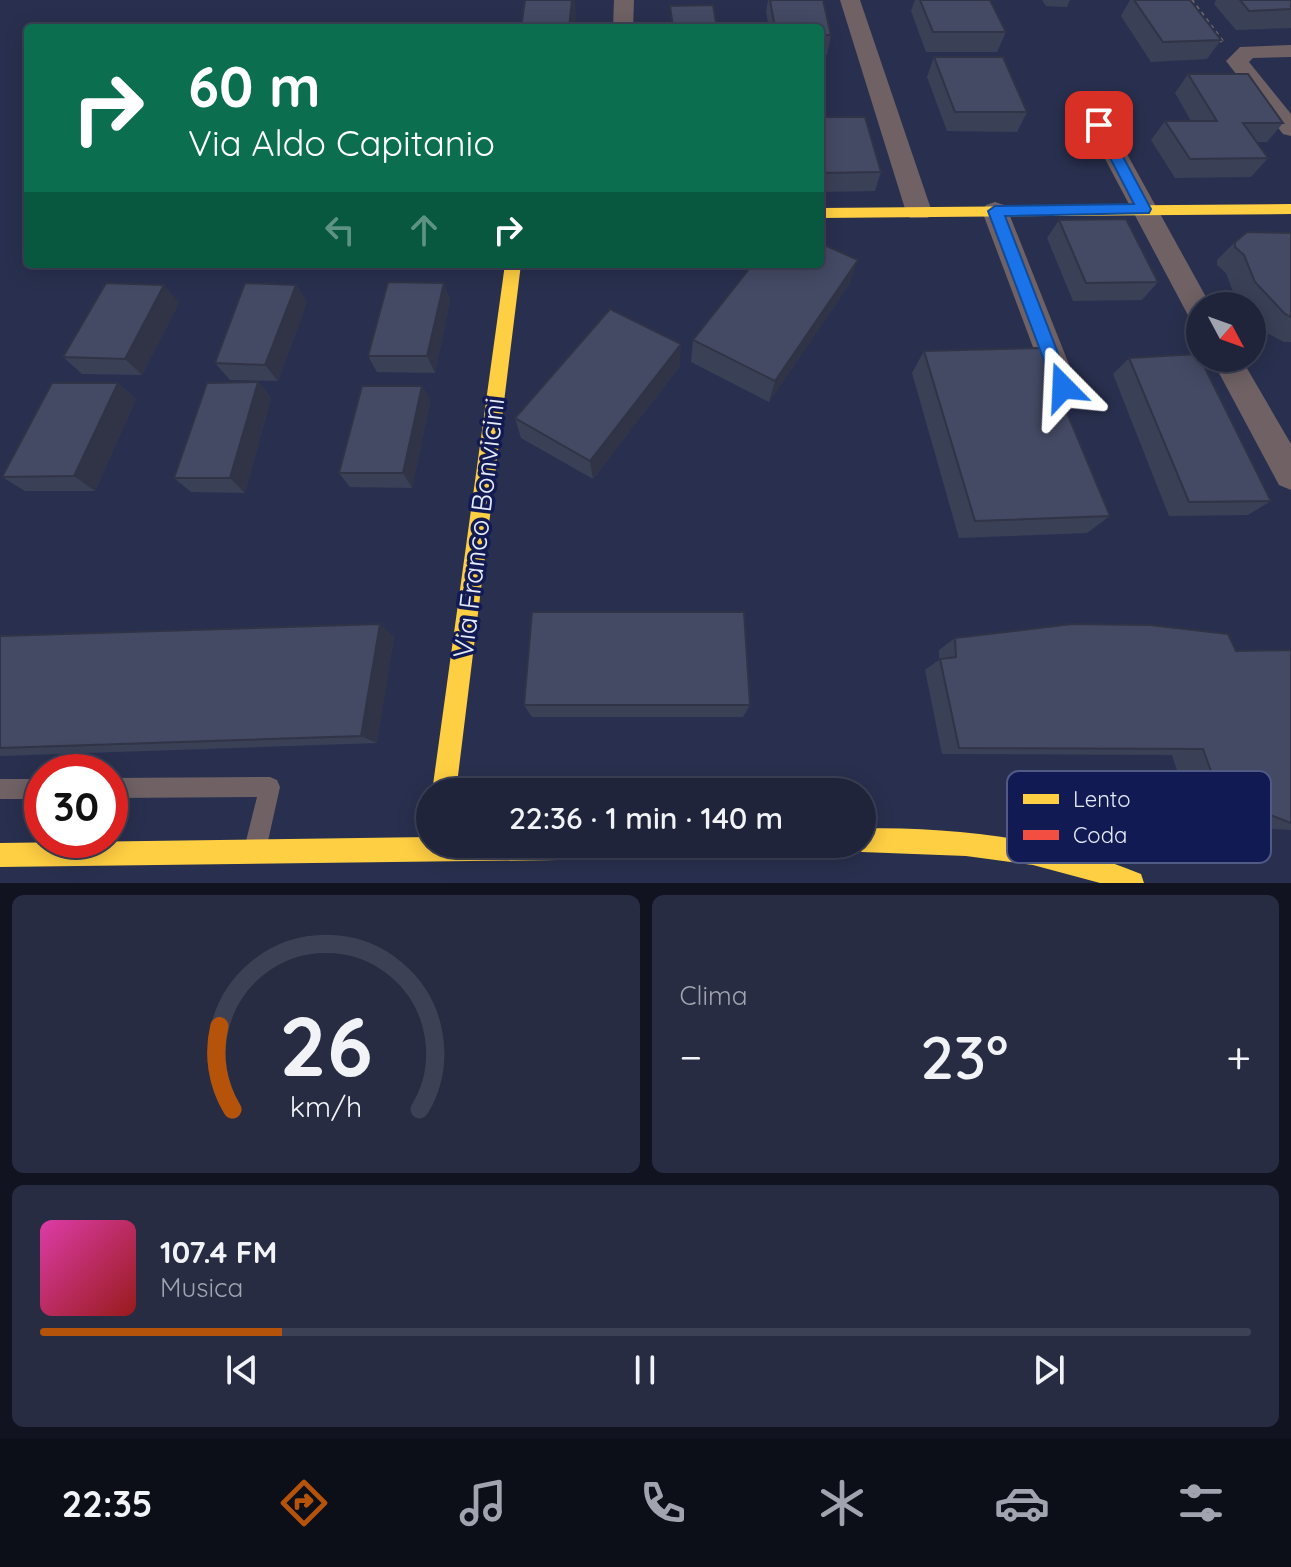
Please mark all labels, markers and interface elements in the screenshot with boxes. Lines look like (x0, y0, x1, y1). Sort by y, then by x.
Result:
text: 60 m (188, 51, 321, 121)
icon: right (56, 56, 160, 160)
pin (1065, 91, 1133, 159)
icon: arrive (1077, 103, 1121, 147)
text: Via Aldo Capitanio (188, 120, 495, 165)
icon: left (318, 208, 362, 252)
icon: ahead (402, 208, 446, 252)
icon: right (486, 208, 530, 252)
north arrow (1186, 292, 1266, 372)
map controls (1186, 292, 1266, 372)
position arrow (1021, 345, 1105, 429)
street label: Via Franco Bonvicini (445, 396, 511, 660)
speed limit sign: 30 (24, 754, 128, 858)
legend (1007, 771, 1271, 863)
text: Lento (1073, 785, 1131, 813)
text: 22:36 · 1 min · 140 m (509, 799, 783, 837)
text: Coda (1073, 821, 1127, 849)
text: Clima (680, 979, 748, 1012)
text: 26 (279, 993, 372, 1097)
text: 23° (920, 1019, 1008, 1094)
text: − (680, 1029, 702, 1084)
text: + (1226, 1029, 1251, 1084)
text: km/h (289, 1088, 362, 1124)
text: 107.4 FM (160, 1233, 277, 1271)
text: Musica (160, 1271, 243, 1304)
icon: previous (220, 1348, 264, 1392)
icon: pause (623, 1348, 667, 1392)
icon: next (1027, 1348, 1071, 1392)
icon: directions (276, 1475, 332, 1531)
icon: music (455, 1475, 511, 1531)
icon: phone (635, 1475, 691, 1531)
icon: climate (814, 1475, 870, 1531)
icon: car (994, 1475, 1050, 1531)
icon: filters (1173, 1475, 1229, 1531)
text: 22:35 (62, 1481, 153, 1526)

